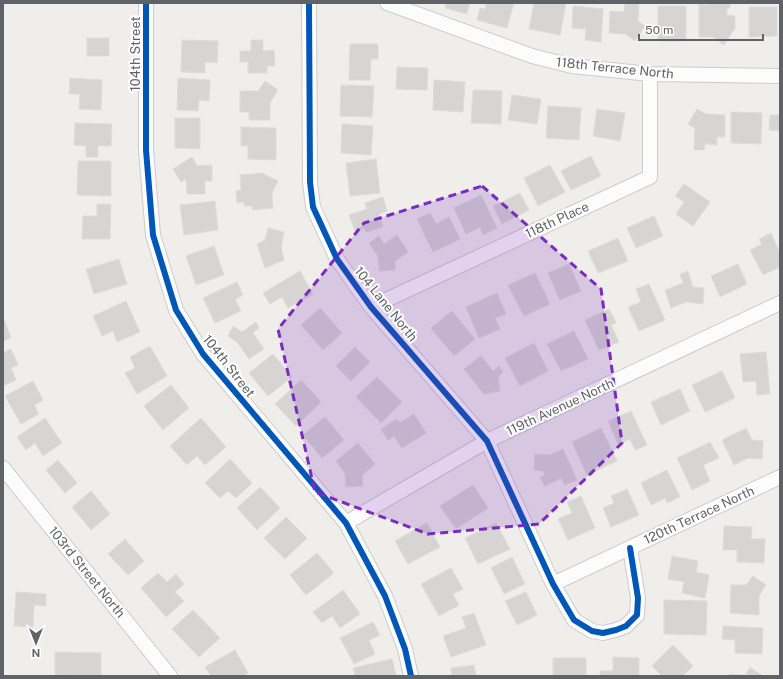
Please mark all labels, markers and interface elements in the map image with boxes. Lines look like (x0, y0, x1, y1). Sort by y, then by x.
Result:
street label: 104th Street (128, 16, 143, 92)
scale bar (639, 16, 763, 42)
text: 50 m (645, 23, 673, 37)
street label: 118th Terrace North (556, 54, 674, 82)
street label: 118th Place (523, 199, 591, 241)
street label: 104 Lane North (351, 264, 421, 344)
street label: 104th Street (200, 332, 258, 400)
street label: 119th Avenue North (504, 376, 616, 438)
street label: 120th Terrace North (641, 483, 757, 547)
street label: 103rd Street North (46, 523, 128, 621)
north arrow (16, 623, 56, 663)
text: N (32, 647, 40, 659)

